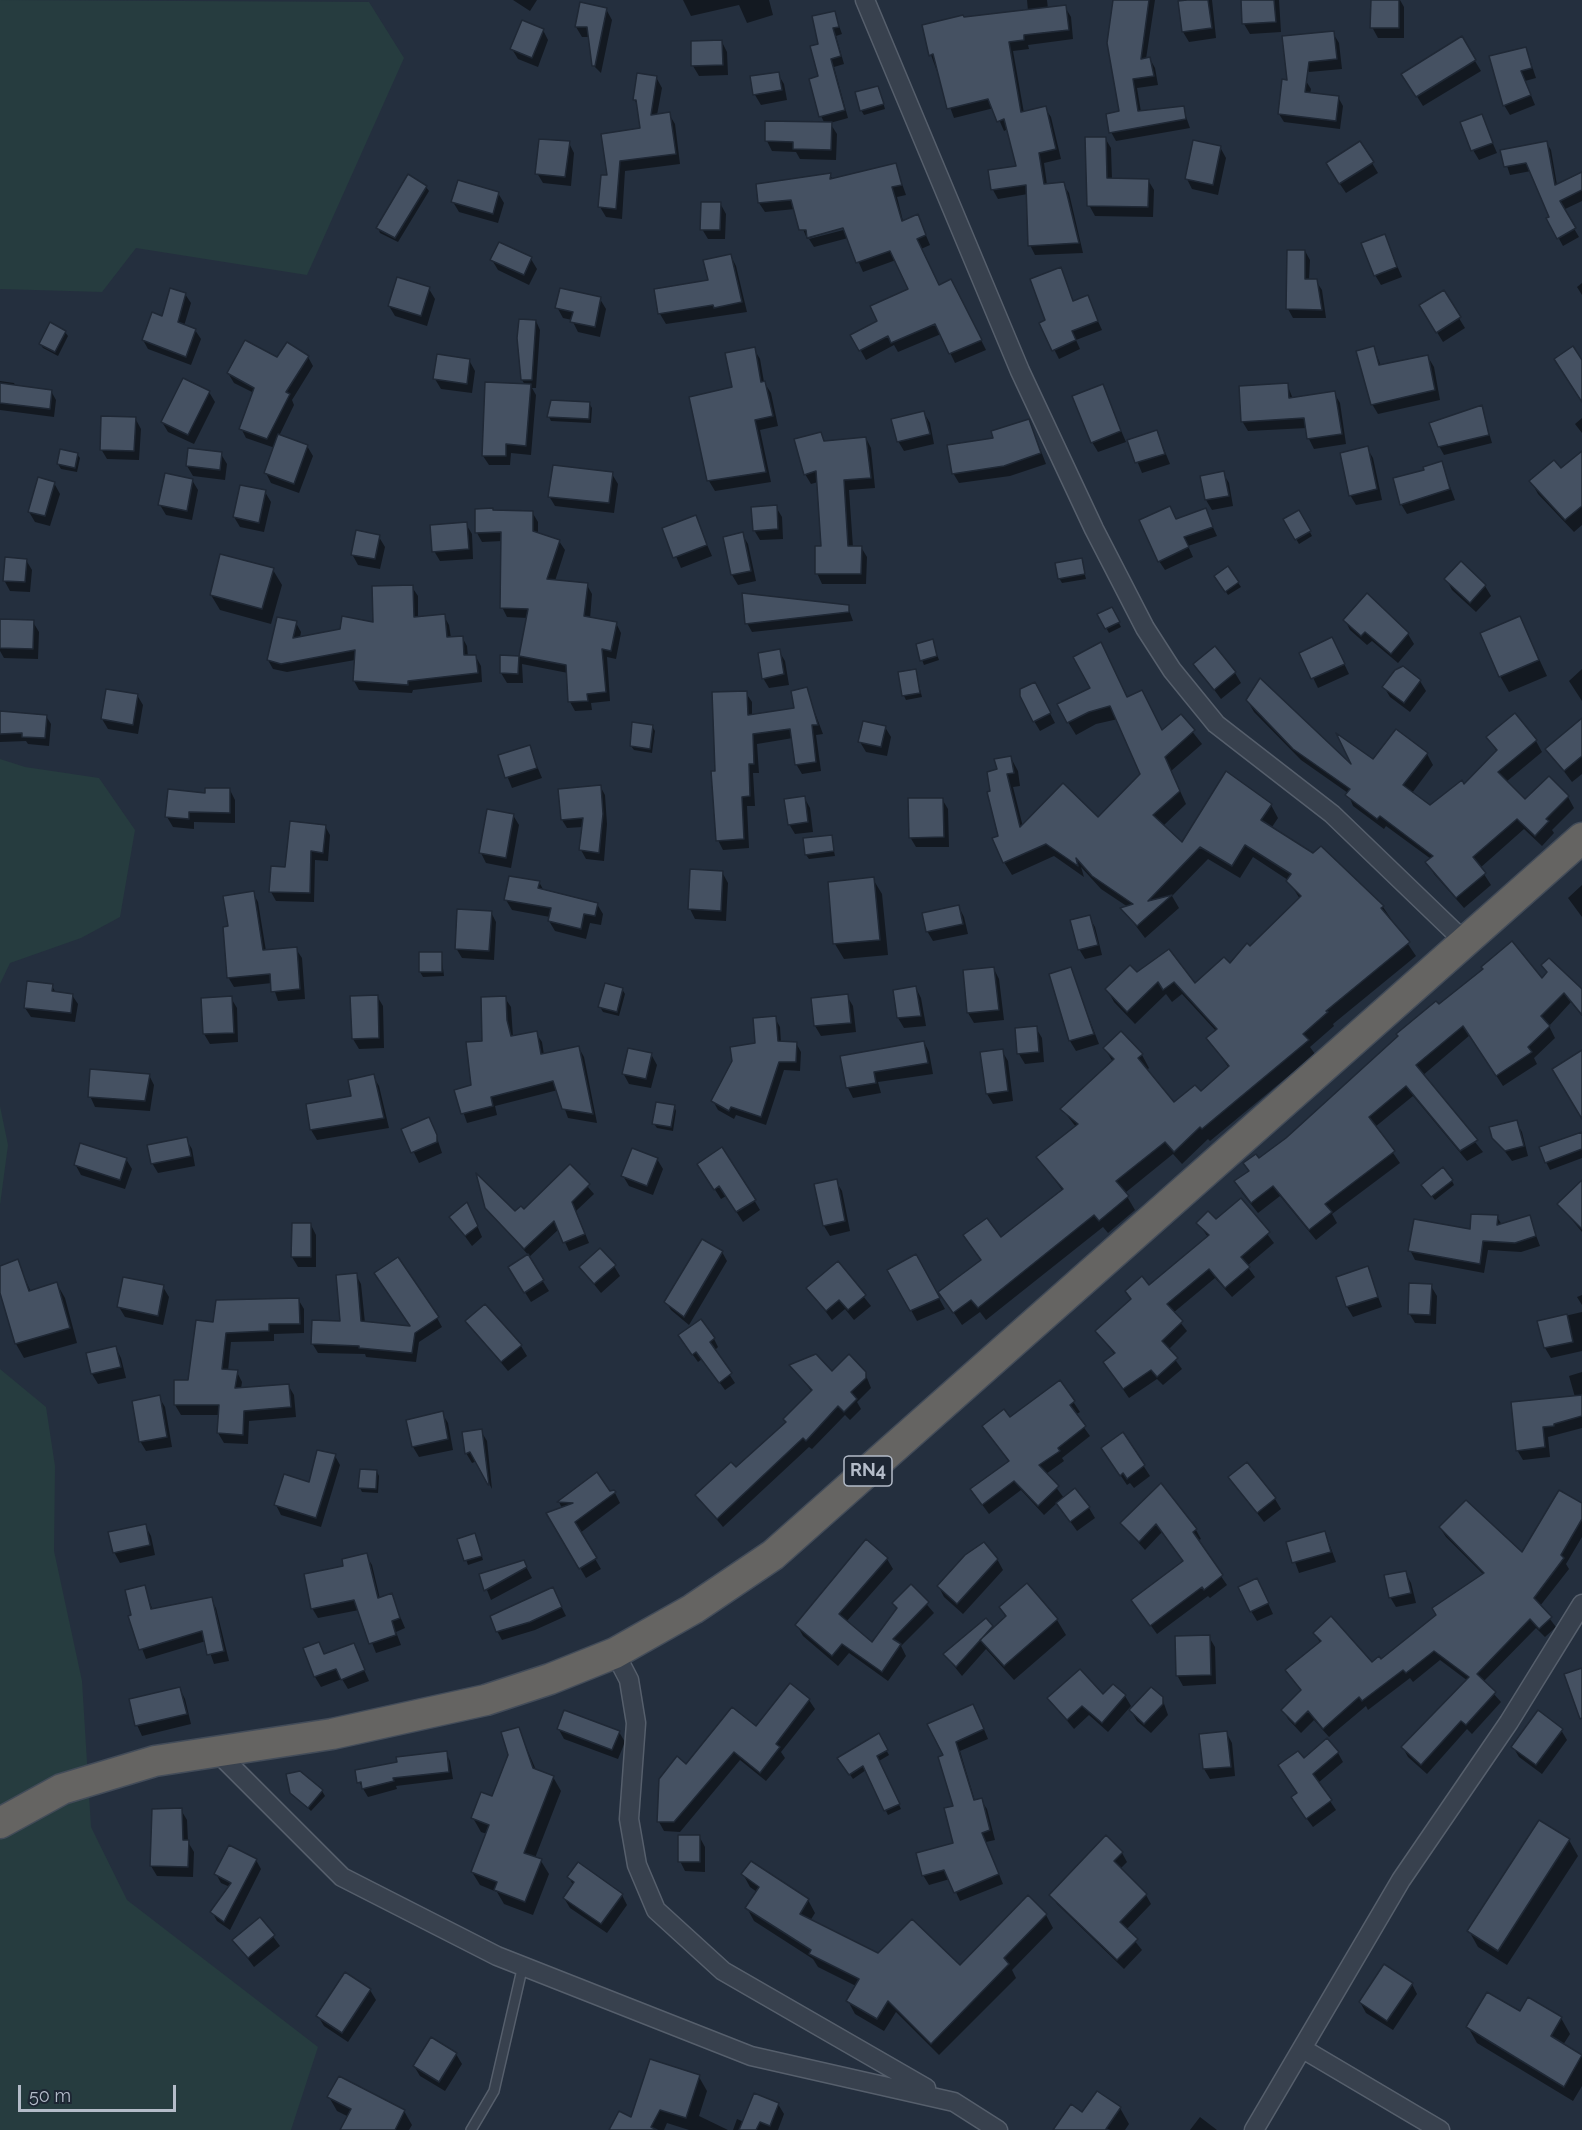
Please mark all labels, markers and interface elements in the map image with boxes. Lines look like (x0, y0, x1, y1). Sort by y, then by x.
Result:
road number: RN4 (844, 1456, 892, 1486)
scale bar (21, 2073, 178, 2111)
text: 50 m (29, 2085, 71, 2106)

